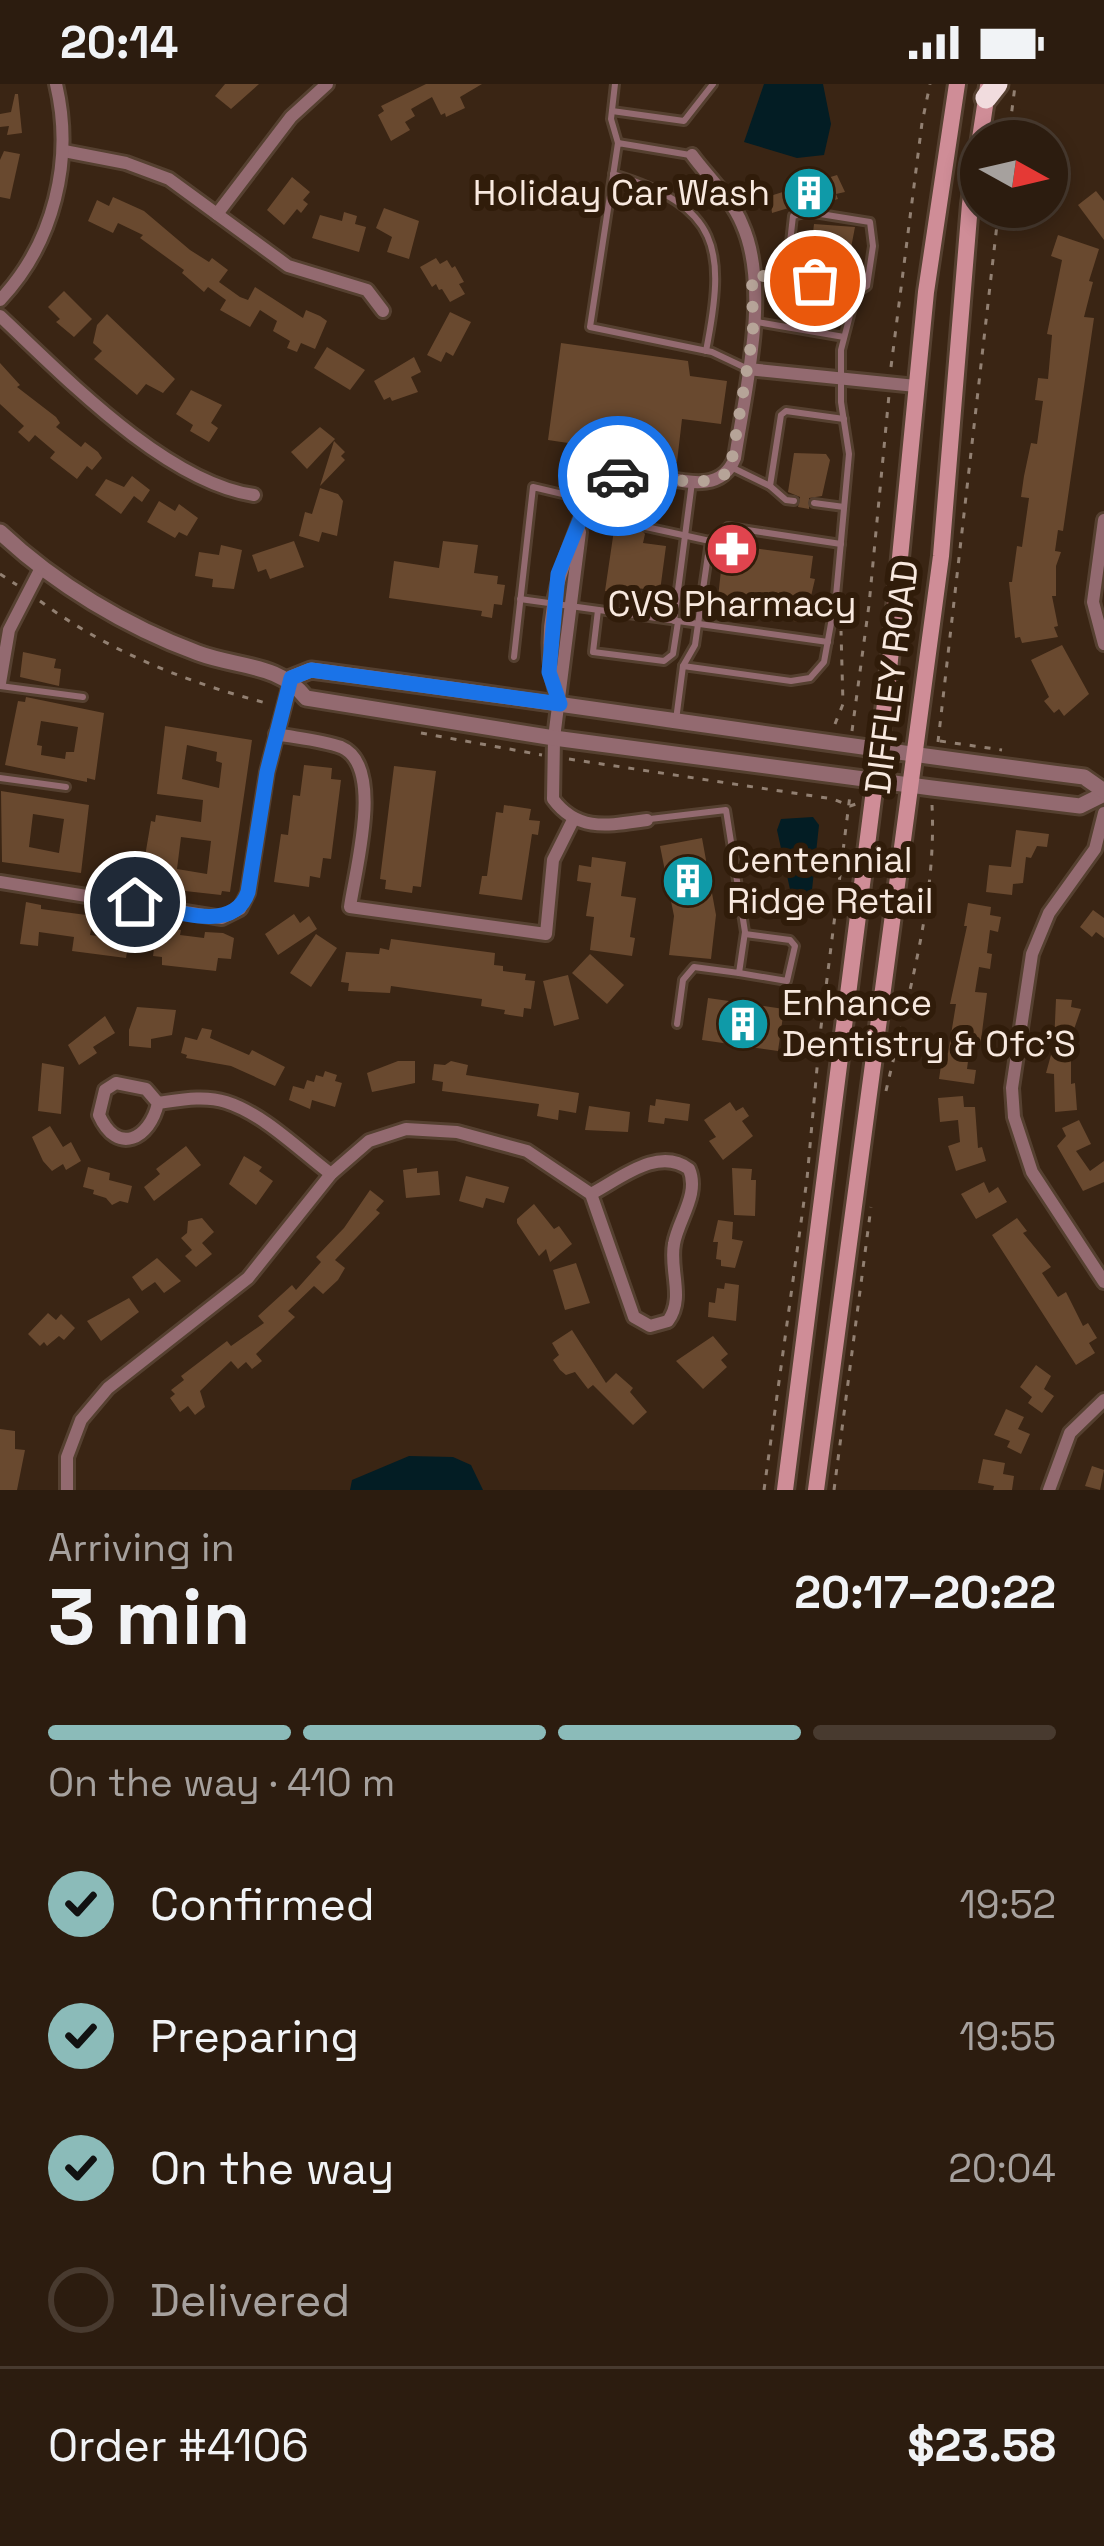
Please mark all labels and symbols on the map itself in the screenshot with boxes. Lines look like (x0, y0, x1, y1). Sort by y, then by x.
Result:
north arrow (960, 120, 1068, 228)
building icon: Holiday Car Wash (781, 165, 837, 221)
place label: Holiday Car Wash (473, 170, 770, 216)
pin (764, 230, 866, 332)
courier (558, 416, 678, 536)
pharmacy icon: CVS Pharmacy (704, 521, 760, 577)
street label: DIFFLEY ROAD (855, 557, 929, 797)
place label: CVS Pharmacy (608, 581, 856, 627)
place label: Centennial Ridge Retail (727, 837, 934, 924)
pin (84, 851, 186, 953)
building icon: Centennial Ridge Retail (660, 853, 716, 909)
place label: Enhance Dentistry & Ofc'S (782, 980, 1076, 1067)
building icon: Enhance Dentistry & Ofc'S (715, 996, 771, 1052)

